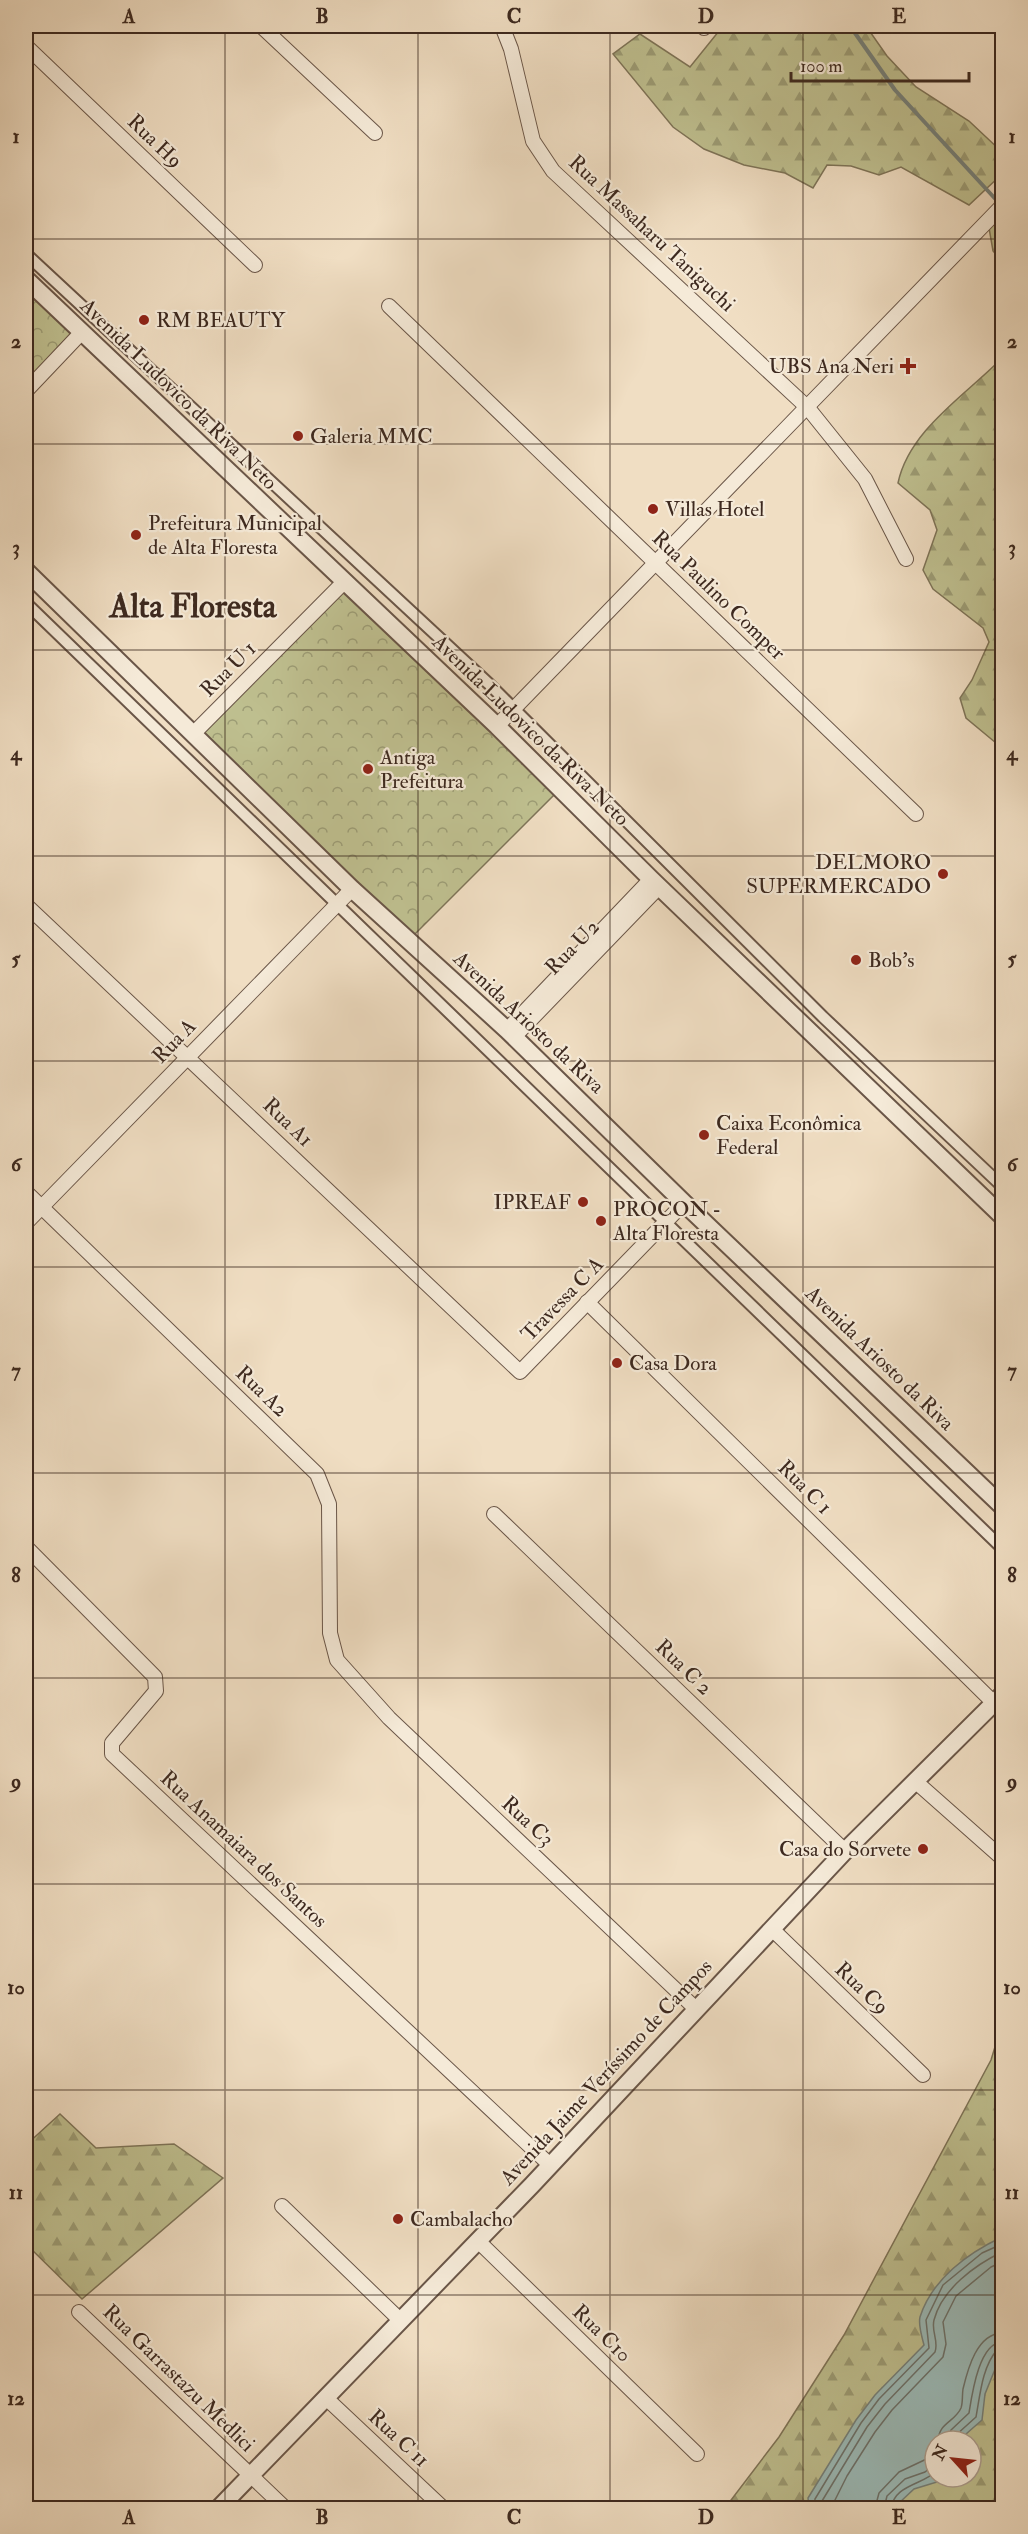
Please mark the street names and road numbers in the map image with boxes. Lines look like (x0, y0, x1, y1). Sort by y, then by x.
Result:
street label: Rua H9 (121, 108, 188, 174)
street label: Rua Massaharu Taniguchi (563, 149, 741, 318)
street label: Avenida Ludovico da Riva Neto (74, 292, 283, 496)
street label: Rua Paulino Comper (646, 525, 791, 666)
street label: Avenida Ludovico da Riva Neto (426, 628, 635, 832)
street label: Rua U 1 (195, 636, 262, 703)
street label: Rua U2 (539, 914, 605, 981)
street label: Avenida Ariosto da Riva (447, 945, 610, 1100)
street label: Rua A (147, 1013, 202, 1069)
street label: Rua A1 (257, 1092, 318, 1153)
street label: Travessa C A (515, 1251, 609, 1347)
street label: Avenida Ariosto da Riva (799, 1280, 960, 1437)
street label: Rua A2 (230, 1360, 294, 1423)
street label: Rua C 1 (772, 1454, 838, 1520)
street label: Rua C 2 (649, 1634, 718, 1701)
street label: Rua Anamaiara dos Santos (154, 1765, 333, 1934)
street label: Rua C3 (496, 1790, 560, 1852)
street label: Avenida Jaime Veríssimo de Campos (494, 1954, 718, 2192)
street label: Rua C9 (829, 1956, 894, 2021)
street label: Rua Garrastazu Medlici (97, 2299, 261, 2458)
street label: Rua C10 (566, 2299, 637, 2368)
street label: Rua C 11 (363, 2403, 435, 2473)

